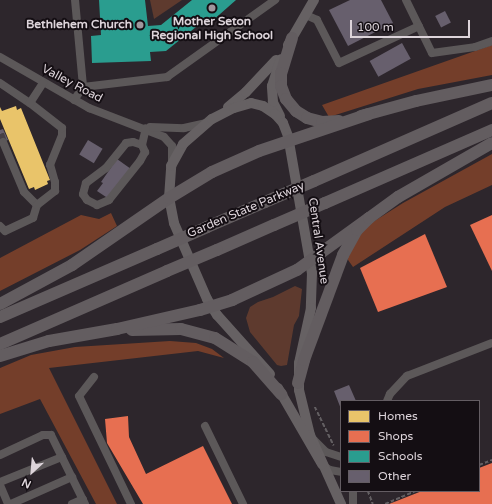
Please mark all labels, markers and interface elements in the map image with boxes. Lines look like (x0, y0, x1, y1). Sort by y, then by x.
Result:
marker: Mother Seton Regional High School (207, 3, 217, 13)
scale bar (352, 12, 472, 38)
place label: Mother Seton Regional High School (151, 15, 273, 43)
place label: Bethlehem Church (26, 18, 132, 32)
marker: Bethlehem Church (135, 20, 145, 30)
text: 100 m (357, 20, 394, 34)
street label: Valley Road (39, 62, 105, 106)
street label: Garden State Parkway (185, 179, 307, 241)
street label: Central Avenue (305, 197, 331, 285)
legend (340, 400, 480, 492)
text: Homes (378, 409, 418, 423)
text: Shops (378, 429, 413, 443)
text: Schools (378, 449, 422, 463)
north arrow (12, 452, 52, 492)
text: Other (378, 469, 411, 483)
text: N (20, 475, 33, 491)

